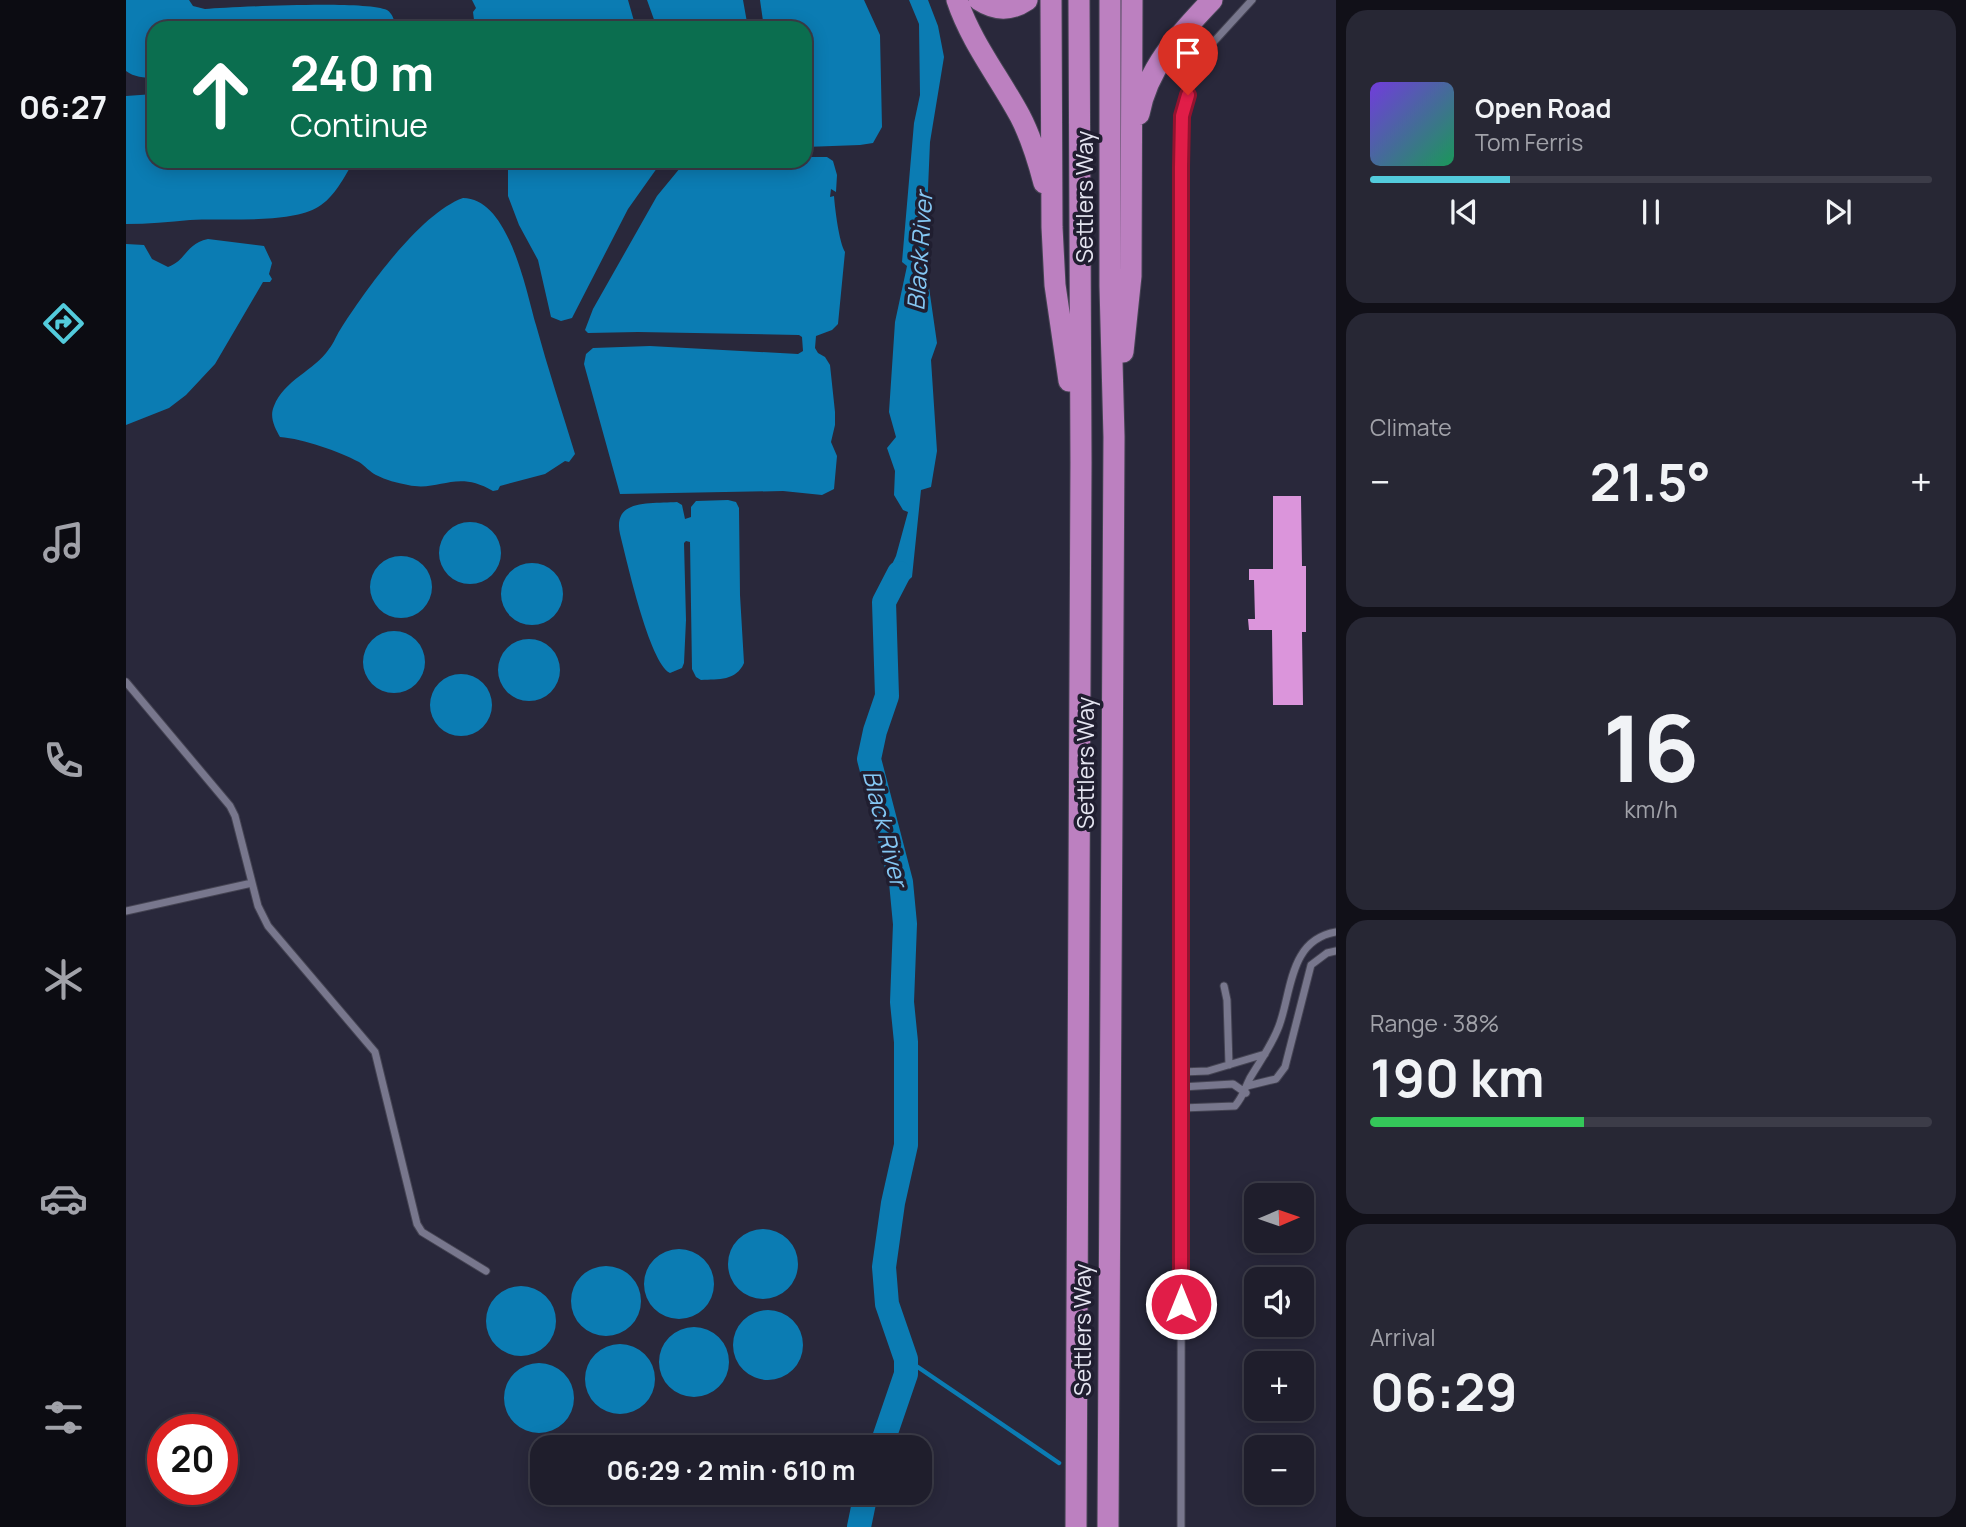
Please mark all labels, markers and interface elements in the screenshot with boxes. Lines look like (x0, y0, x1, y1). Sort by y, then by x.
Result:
pin (1158, 23, 1218, 95)
icon: arrive (1169, 34, 1207, 72)
text: 240 m (290, 39, 434, 106)
icon: ahead (175, 49, 266, 140)
text: 06:27 (19, 85, 107, 129)
text: Open Road (1475, 90, 1611, 126)
text: Continue (290, 103, 428, 147)
text: Tom Ferris (1475, 126, 1583, 158)
street label: Settlers Way (1068, 131, 1100, 263)
water label: Black River (898, 187, 940, 311)
icon: previous (1445, 193, 1483, 231)
icon: pause (1632, 193, 1670, 231)
icon: next (1819, 193, 1857, 231)
icon: directions (39, 299, 88, 348)
text: Climate (1370, 411, 1452, 443)
text: 21.5° (1590, 446, 1711, 517)
text: − (1370, 455, 1391, 507)
text: + (1910, 455, 1932, 507)
icon: music (39, 518, 88, 567)
text: 16 (1603, 685, 1699, 809)
street label: Settlers Way (1069, 697, 1101, 829)
icon: phone (39, 736, 88, 785)
water label: Black River (856, 766, 917, 893)
text: km/h (1624, 793, 1678, 825)
icon: climate (39, 955, 88, 1004)
text: Range · 38% (1370, 1007, 1499, 1039)
text: 190 km (1370, 1042, 1544, 1113)
icon: car (39, 1174, 88, 1223)
north arrow (1244, 1183, 1314, 1253)
map controls (1244, 1183, 1314, 1505)
street label: Settlers Way (1066, 1264, 1098, 1396)
position arrow (1144, 1267, 1218, 1341)
button: sound (1244, 1267, 1314, 1337)
text: Arrival (1370, 1321, 1436, 1353)
button: + (1244, 1351, 1314, 1421)
text: 06:29 (1370, 1356, 1518, 1427)
icon: filters (39, 1393, 88, 1442)
speed limit sign: 20 (147, 1414, 238, 1505)
button: − (1244, 1435, 1314, 1505)
text: 06:29 · 2 min · 610 m (607, 1452, 855, 1488)

